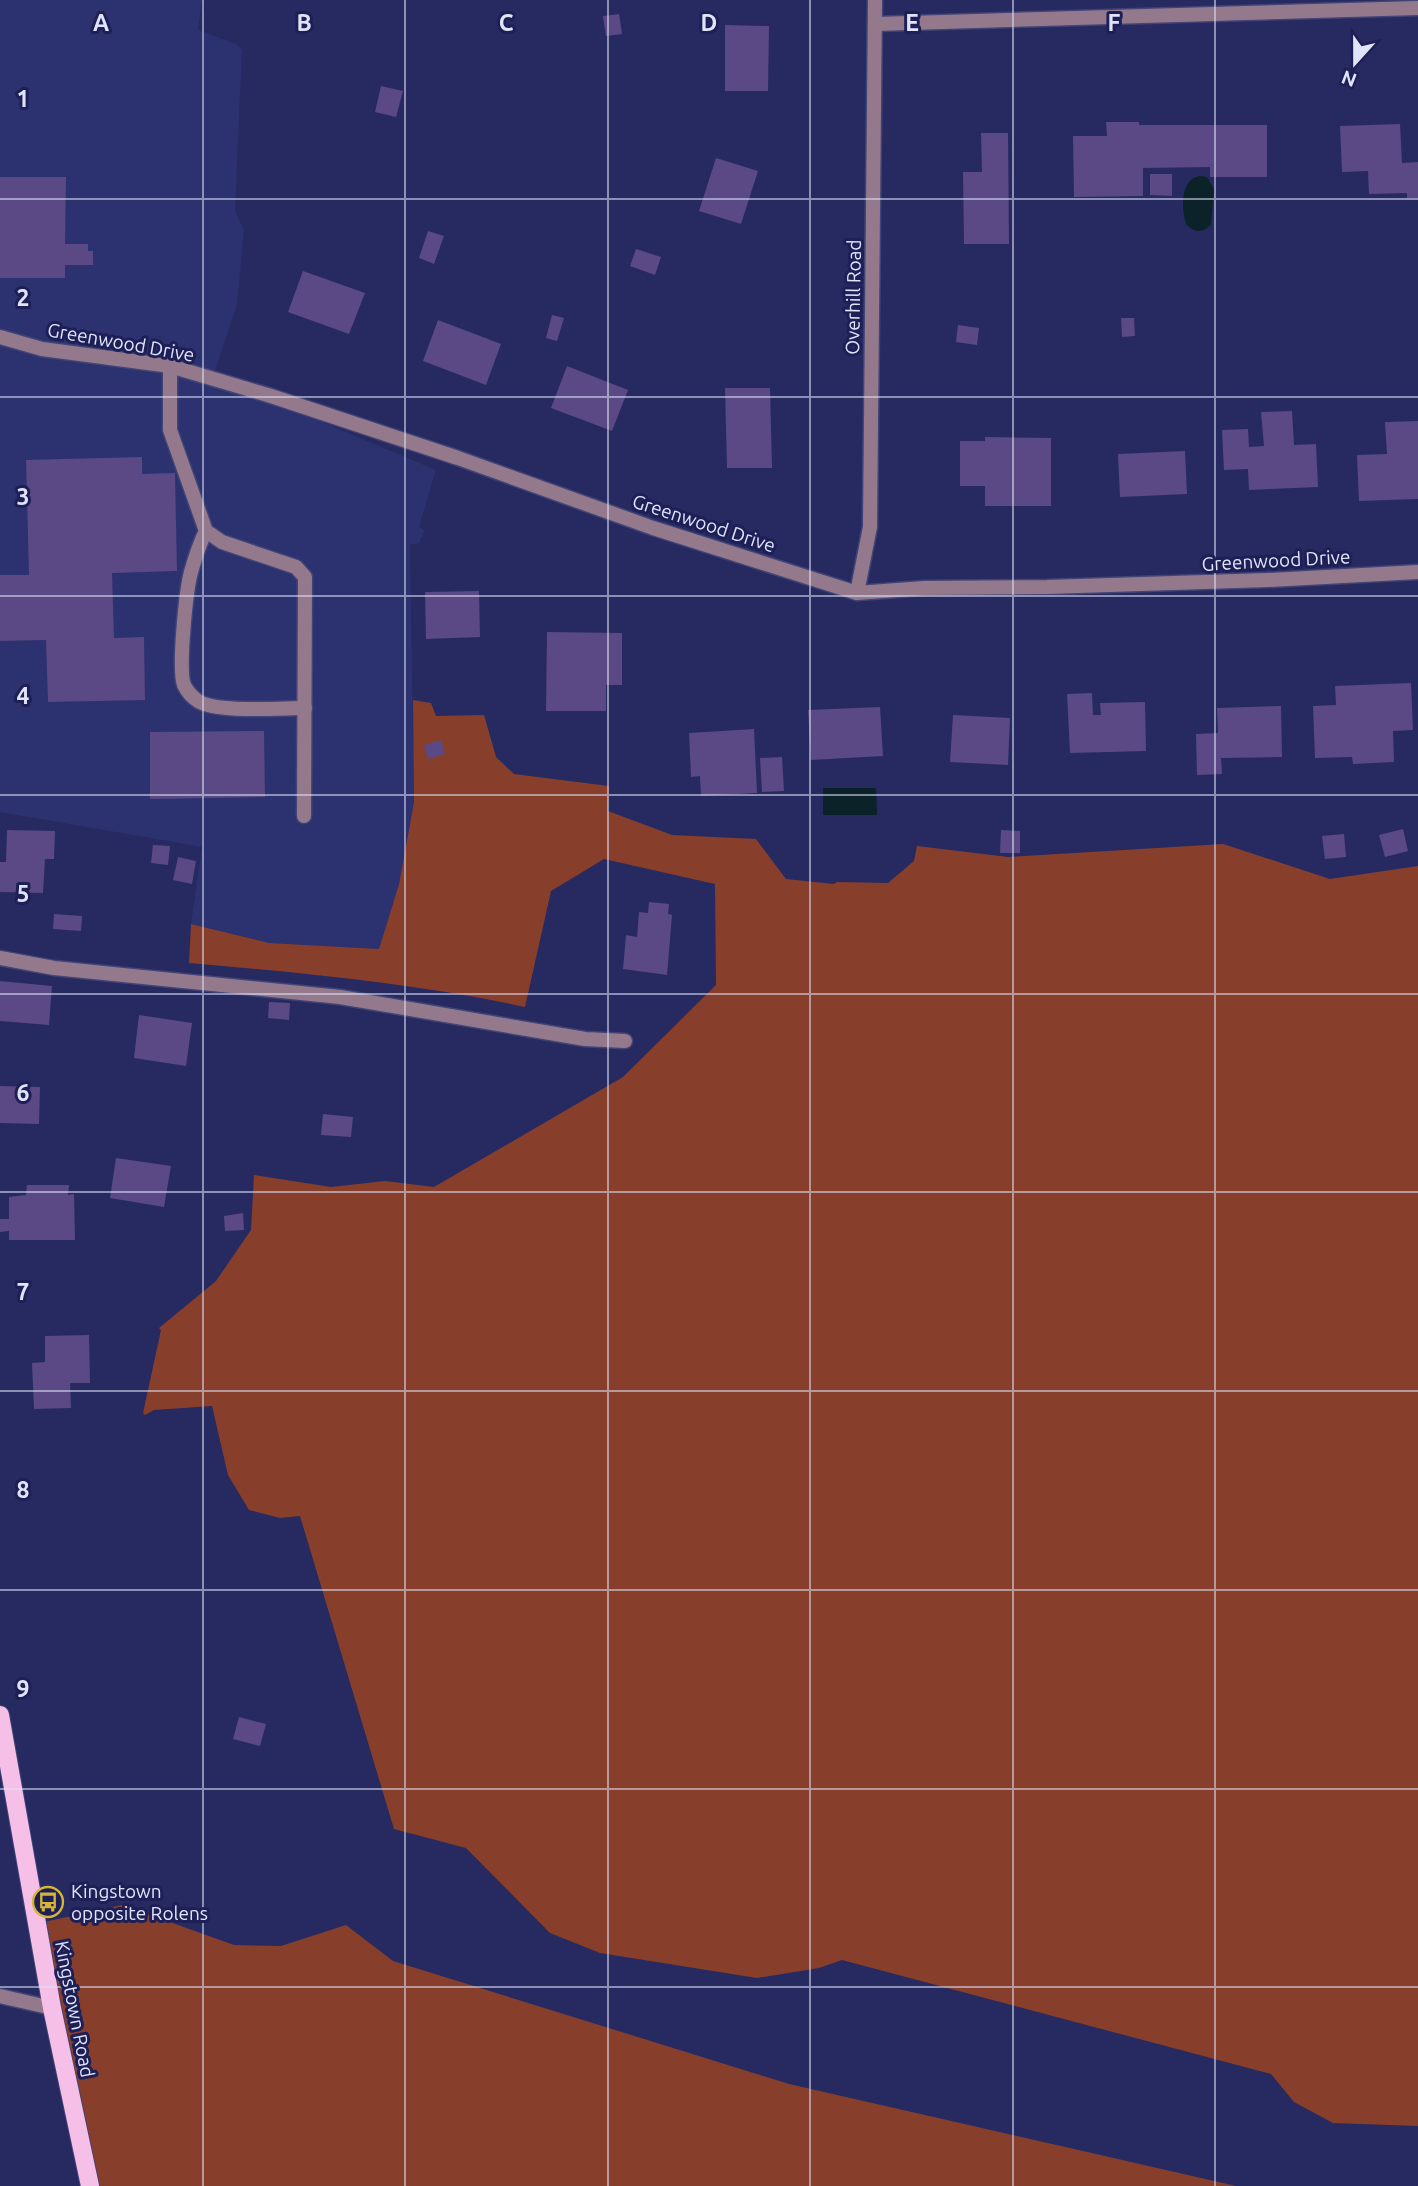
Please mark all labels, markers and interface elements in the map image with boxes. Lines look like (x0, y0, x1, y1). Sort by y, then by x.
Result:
text: A (93, 10, 109, 35)
text: B (296, 10, 312, 35)
text: C (499, 10, 514, 35)
text: D (701, 10, 717, 35)
text: E (905, 10, 919, 35)
text: F (1108, 10, 1121, 35)
north arrow (1320, 28, 1390, 98)
text: N (1338, 66, 1359, 92)
text: 1 (17, 86, 29, 111)
street label: Overhill Road (841, 239, 865, 355)
text: 2 (17, 285, 29, 310)
street label: Greenwood Drive (46, 318, 196, 366)
text: 3 (17, 484, 29, 509)
street label: Greenwood Drive (630, 490, 778, 556)
street label: Greenwood Drive (1201, 545, 1351, 575)
text: 4 (17, 683, 30, 708)
text: 5 (17, 881, 29, 906)
text: 6 (17, 1080, 30, 1105)
text: 7 (17, 1279, 29, 1304)
text: 8 (17, 1477, 29, 1502)
text: 9 (17, 1676, 29, 1701)
place label: Kingstown opposite Rolens (71, 1880, 208, 1924)
bus stop icon: Kingstown opposite Rolens (31, 1885, 65, 1919)
street label: Kingstown Road (51, 1939, 99, 2079)

